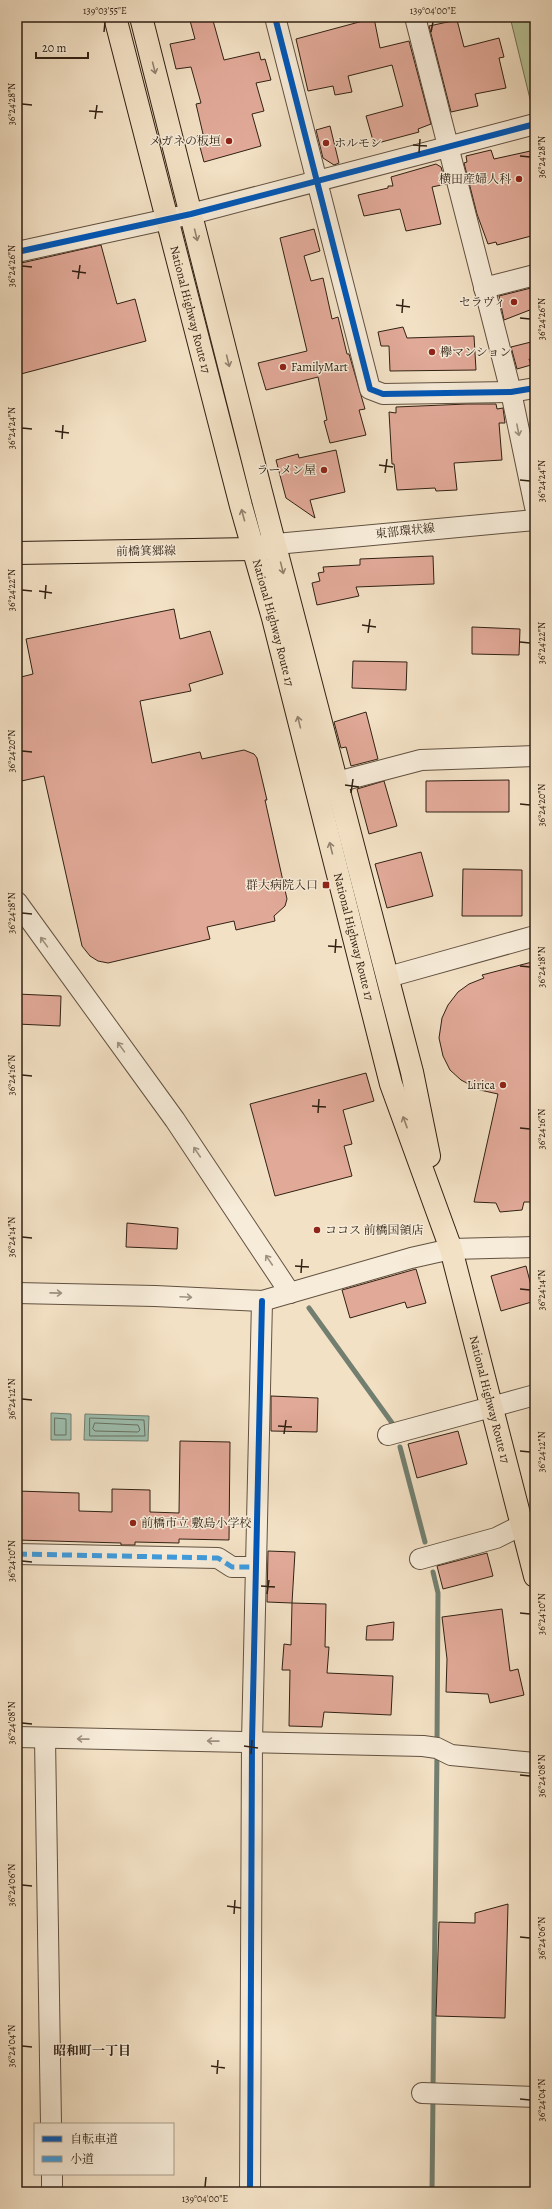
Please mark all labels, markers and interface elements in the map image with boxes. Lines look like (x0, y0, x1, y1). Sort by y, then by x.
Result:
text: 139°03'55"E (83, 4, 127, 17)
text: 139°04'00"E (410, 4, 456, 17)
scale bar (36, 34, 88, 60)
text: 20 m (42, 40, 66, 56)
one-way arrow (151, 62, 158, 75)
text: 36°24'28"N (5, 83, 18, 125)
place label: メガネの板垣 (149, 133, 221, 149)
place label: ホルモン (334, 135, 382, 151)
marker: メガネの板垣 (224, 136, 234, 146)
text: 36°24'28"N (535, 136, 548, 178)
marker: ホルモン (321, 138, 331, 148)
place label: 横田産婦人科 (439, 171, 511, 187)
marker: 横田産婦人科 (514, 174, 524, 184)
one-way arrow (193, 228, 201, 241)
street label: National Highway Route 17 (166, 244, 215, 376)
text: 36°24'26"N (5, 245, 18, 287)
place label: セラヴィ (459, 294, 506, 310)
marker: セラヴィ (509, 297, 519, 307)
text: 36°24'26"N (535, 298, 548, 340)
place label: 欅マンション (440, 344, 511, 360)
marker: 欅マンション (427, 347, 437, 357)
one-way arrow (225, 354, 232, 367)
place label: FamilyMart (291, 359, 348, 375)
marker: FamilyMart (278, 362, 288, 372)
text: 36°24'24"N (5, 407, 18, 449)
one-way arrow (515, 423, 523, 436)
text: 36°24'24"N (535, 460, 548, 502)
place label: ラーメン屋 (257, 462, 316, 478)
marker: ラーメン屋 (319, 465, 329, 475)
one-way arrow (239, 509, 246, 522)
street label: 東部環状線 (374, 520, 436, 542)
street label: 前橋箕郷線 (116, 542, 176, 560)
street label: National Highway Route 17 (249, 557, 298, 689)
one-way arrow (278, 561, 286, 574)
text: 36°24'22"N (5, 569, 18, 611)
text: 36°24'22"N (535, 622, 548, 664)
one-way arrow (295, 715, 303, 728)
text: 36°24'20"N (5, 729, 18, 773)
text: 36°24'20"N (535, 783, 548, 827)
one-way arrow (327, 841, 334, 854)
street label: National Highway Route 17 (330, 871, 378, 1003)
place label: 群大病院入口 (246, 877, 318, 893)
marker: 群大病院入口 (321, 880, 331, 890)
text: 36°24'18"N (5, 892, 18, 934)
one-way arrow (40, 936, 49, 947)
text: 36°24'18"N (535, 946, 548, 988)
one-way arrow (117, 1041, 126, 1052)
text: 36°24'16"N (5, 1054, 18, 1096)
place label: Lirica (467, 1077, 495, 1093)
marker: Lirica (498, 1080, 508, 1090)
text: 36°24'16"N (535, 1108, 548, 1150)
one-way arrow (400, 1116, 408, 1128)
one-way arrow (193, 1147, 201, 1158)
text: 36°24'14"N (5, 1217, 18, 1257)
place label: ココス 前橋国領店 (325, 1222, 423, 1238)
marker: ココス 前橋国領店 (312, 1225, 322, 1235)
one-way arrow (265, 1254, 273, 1266)
text: 36°24'14"N (535, 1270, 548, 1310)
one-way arrow (49, 1290, 62, 1297)
one-way arrow (179, 1293, 192, 1301)
street label: National Highway Route 17 (466, 1334, 514, 1466)
text: 36°24'12"N (5, 1378, 18, 1420)
text: 36°24'12"N (535, 1431, 548, 1473)
place label: 前橋市立 敷島小学校 (141, 1515, 251, 1531)
marker: 前橋市立 敷島小学校 (128, 1518, 138, 1528)
text: 36°24'10"N (5, 1540, 18, 1582)
text: 36°24'10"N (535, 1593, 548, 1635)
text: 36°24'08"N (5, 1701, 18, 1745)
one-way arrow (77, 1735, 90, 1743)
one-way arrow (207, 1737, 220, 1745)
text: 36°24'08"N (535, 1754, 548, 1798)
text: 36°24'06"N (5, 1864, 18, 1906)
text: 36°24'06"N (535, 1917, 548, 1959)
text: 36°24'04"N (5, 2025, 18, 2067)
district label: 昭和町一丁目 (53, 2042, 131, 2059)
text: 36°24'04"N (535, 2079, 548, 2121)
legend (34, 2123, 174, 2175)
text: 自転車道 (70, 2131, 118, 2147)
text: 小道 (70, 2151, 94, 2167)
text: 139°04'00"E (182, 2192, 228, 2205)

